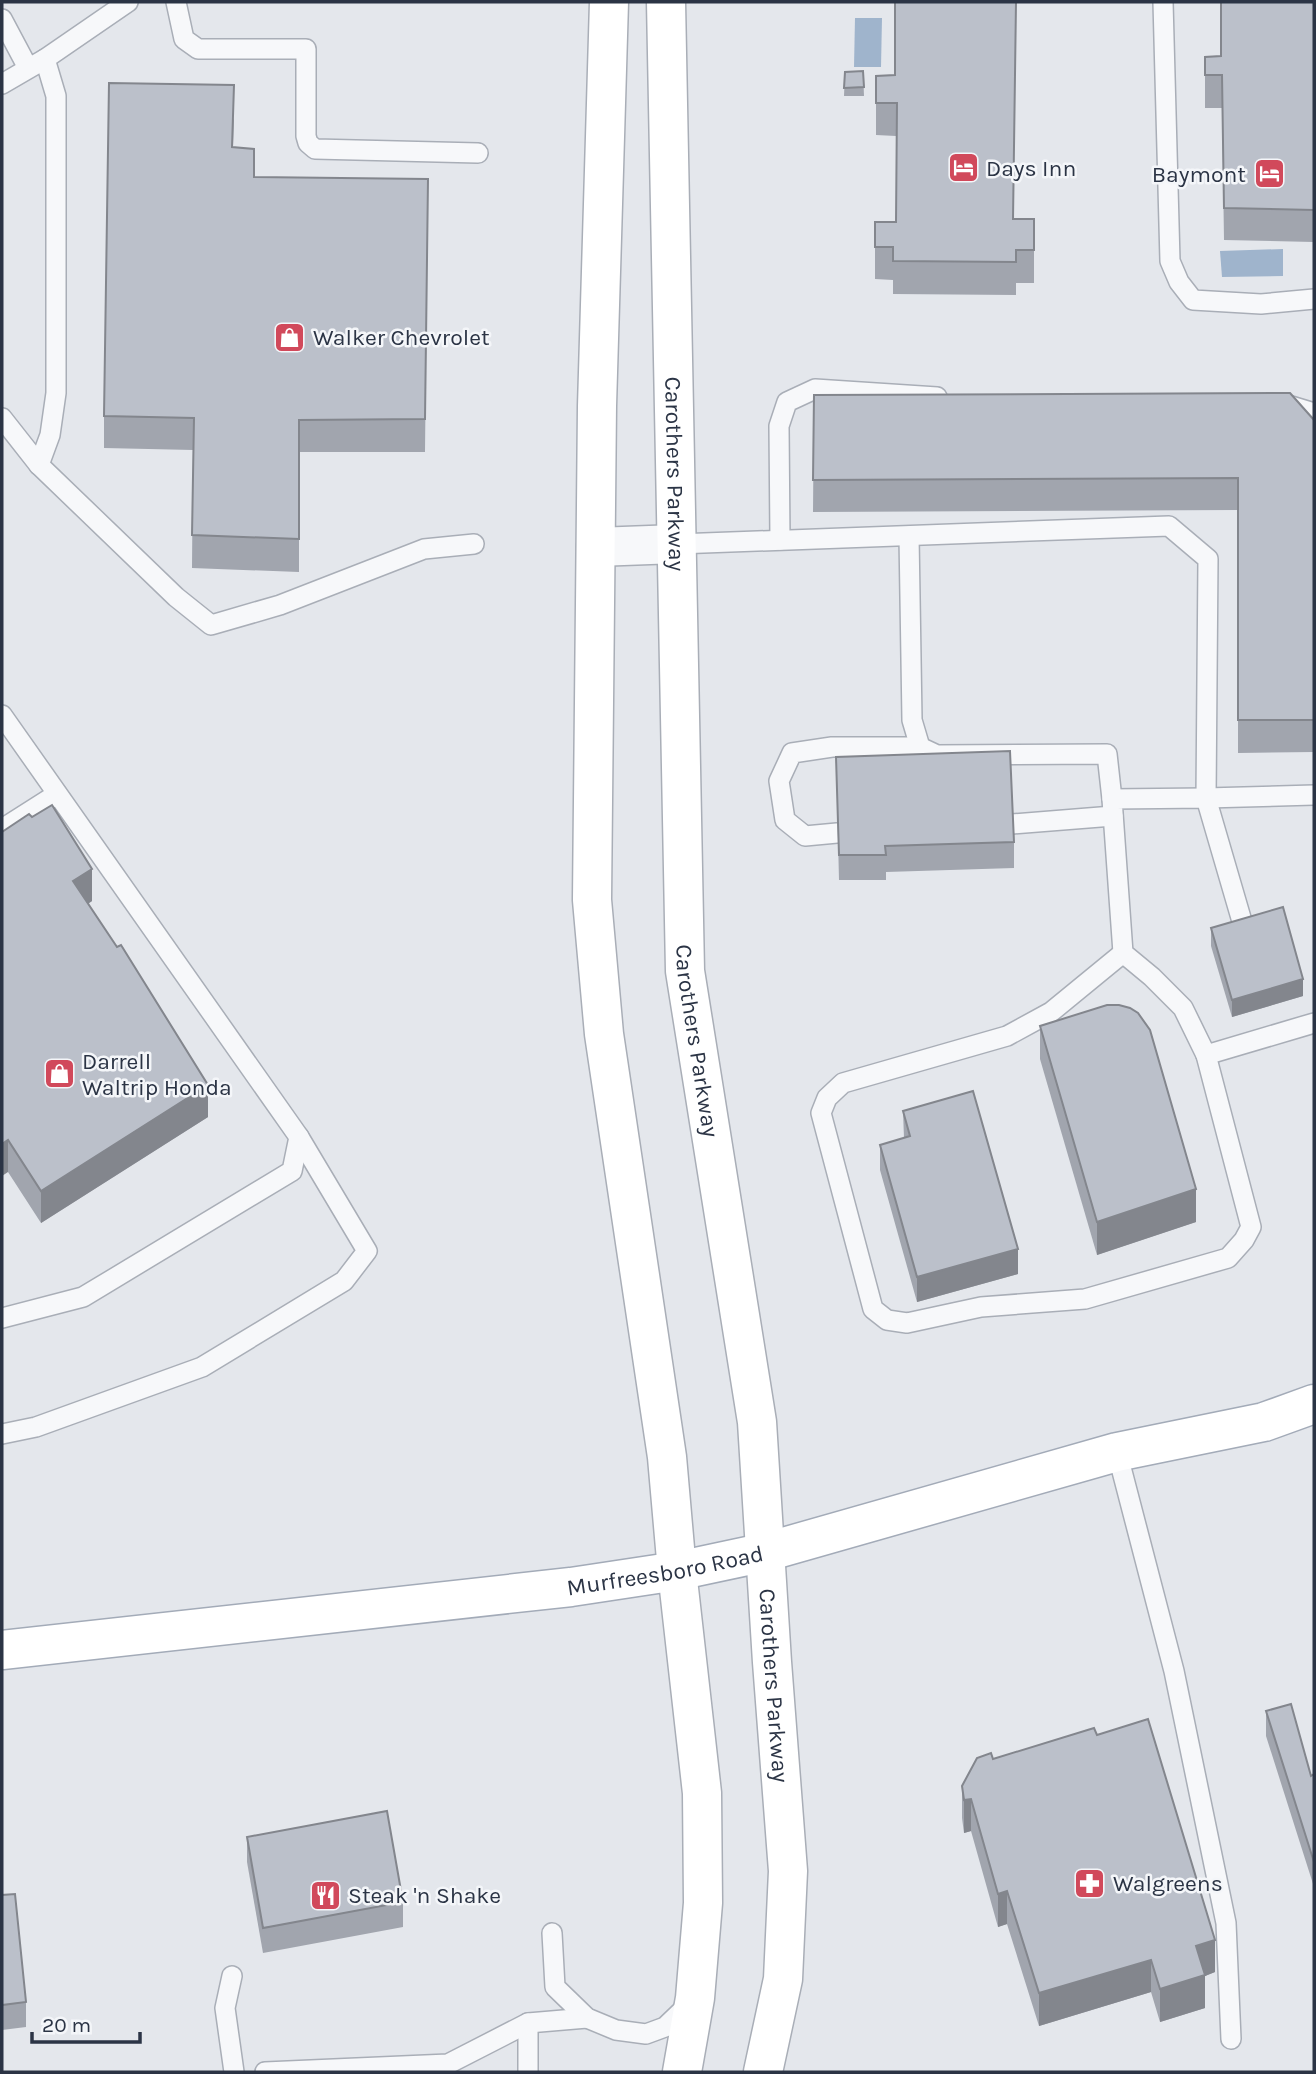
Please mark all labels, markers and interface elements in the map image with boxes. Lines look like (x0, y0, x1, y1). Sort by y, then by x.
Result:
hotel icon: Days Inn (946, 151, 980, 185)
place label: Days Inn (986, 155, 1076, 182)
hotel icon: Baymont (1252, 157, 1286, 191)
place label: Baymont (1152, 161, 1246, 188)
shop icon: Walker Chevrolet (273, 320, 307, 354)
place label: Walker Chevrolet (313, 324, 490, 351)
street label: Carothers Parkway (659, 376, 690, 572)
street label: Carothers Parkway (670, 944, 724, 1140)
place label: Darrell Waltrip Honda (82, 1048, 232, 1101)
shop icon: Darrell Waltrip Honda (42, 1057, 76, 1091)
street label: Murfreesboro Road (565, 1540, 766, 1601)
street label: Carothers Parkway (753, 1588, 794, 1784)
pharmacy icon: Walgreens (1073, 1866, 1107, 1900)
place label: Walgreens (1113, 1870, 1223, 1897)
restaurant icon: Steak 'n Shake (308, 1878, 342, 1912)
place label: Steak 'n Shake (348, 1882, 501, 1909)
scale bar (32, 2000, 140, 2044)
text: 20 m (42, 2013, 91, 2037)

